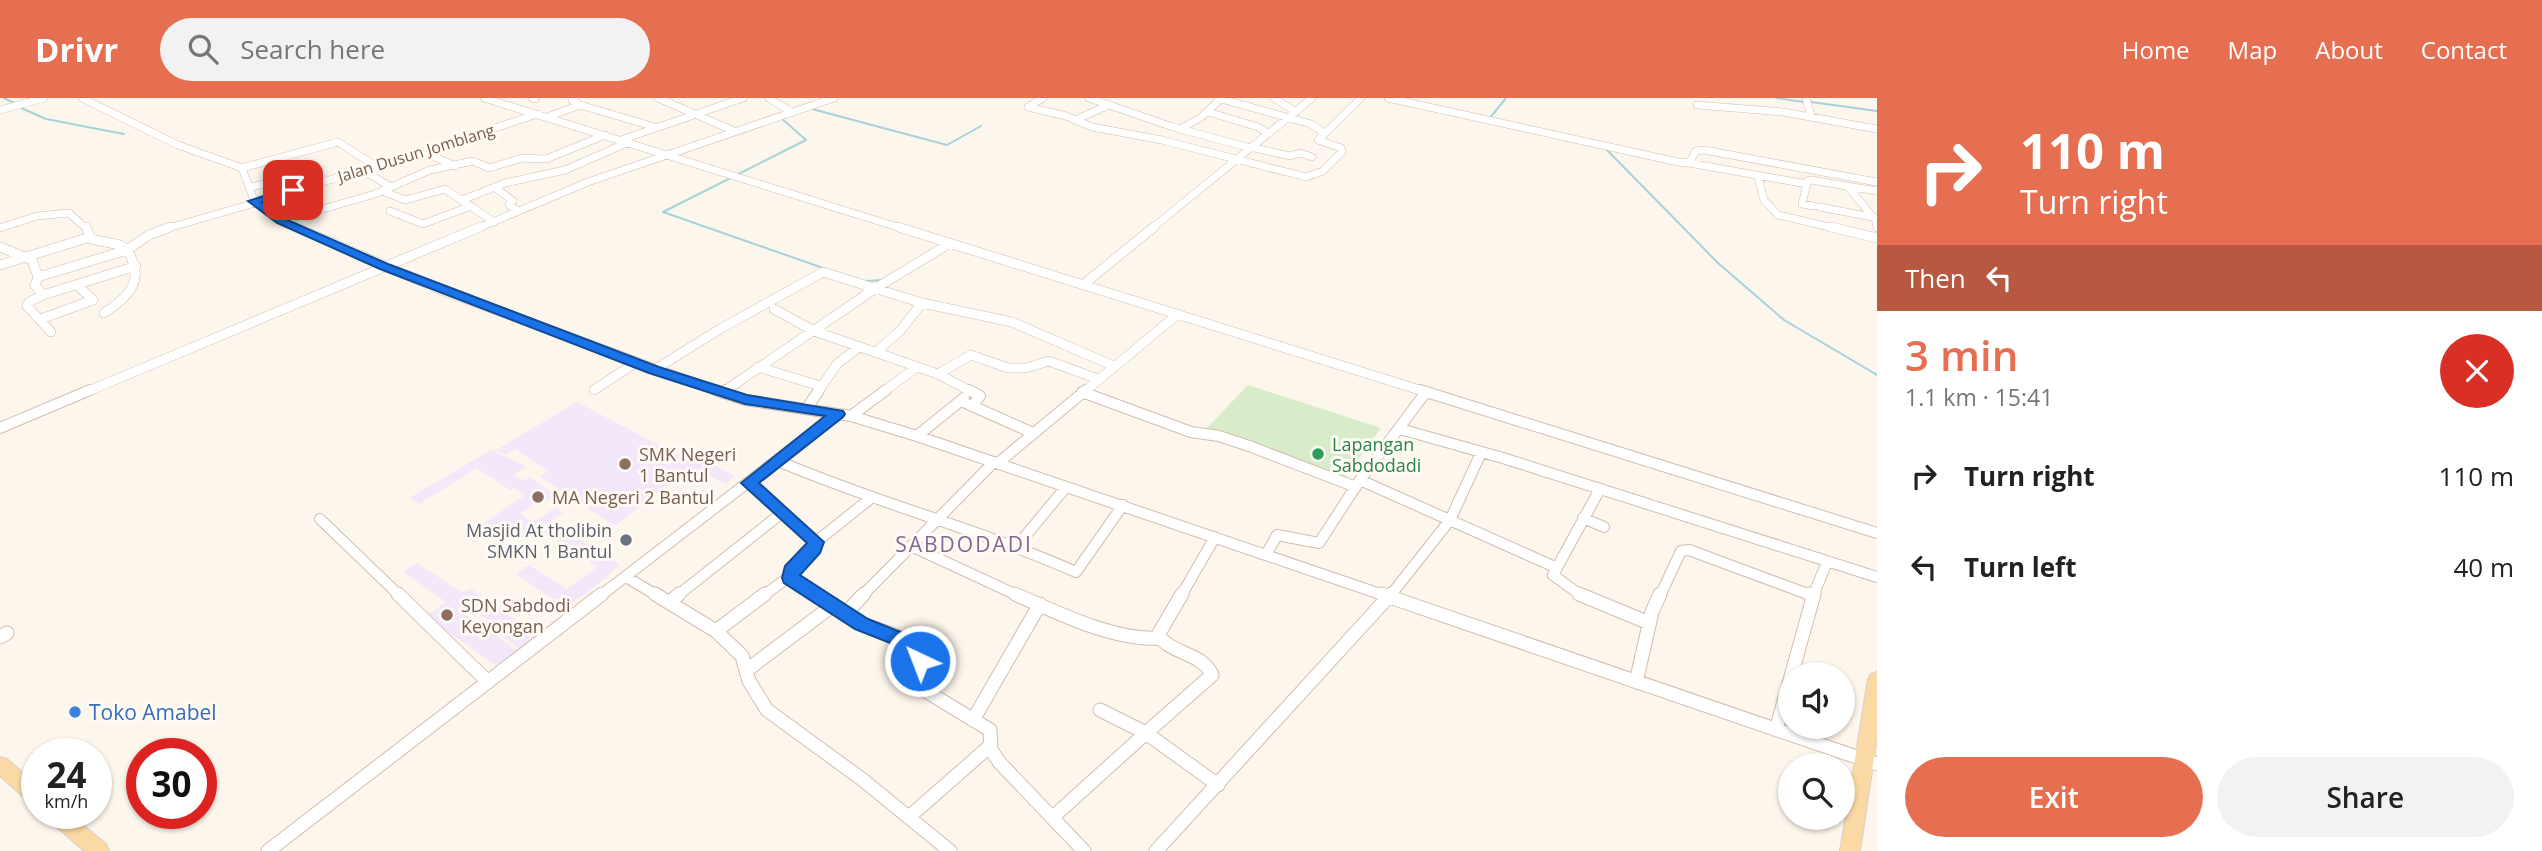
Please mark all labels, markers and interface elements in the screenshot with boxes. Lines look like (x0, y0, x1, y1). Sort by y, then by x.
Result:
search box (160, 18, 650, 81)
text: Drivr (35, 27, 118, 72)
icon: search (184, 30, 222, 68)
text: Search here (240, 31, 385, 67)
text: Home (2122, 33, 2190, 66)
text: Map (2228, 33, 2277, 66)
text: About (2315, 33, 2383, 66)
text: Contact (2421, 33, 2507, 66)
text: 110 m (2020, 117, 2165, 183)
street label: Jalan Dusun Jomblang (333, 119, 497, 188)
icon: right (1905, 126, 1996, 217)
pin (263, 160, 323, 220)
icon: arrive (274, 171, 312, 209)
text: Turn right (2020, 180, 2168, 223)
icon: left (1980, 259, 2018, 297)
text: Then (1905, 260, 1966, 296)
text: 3 min (1905, 326, 2018, 383)
button: close (2440, 334, 2514, 408)
text: 1.1 km · 15:41 (1905, 381, 2053, 413)
place label: Lapangan Sabdodadi (1332, 432, 1421, 477)
place label: SMK Negeri 1 Bantul (639, 442, 736, 487)
marker: Lapangan Sabdodadi (1310, 446, 1326, 462)
marker: SMK Negeri 1 Bantul (617, 456, 633, 472)
icon: right (1905, 457, 1943, 495)
text: Turn right (1964, 458, 2095, 494)
text: 110 m (2439, 458, 2514, 494)
place label: MA Negeri 2 Bantul (552, 485, 714, 509)
marker: MA Negeri 2 Bantul (530, 489, 546, 505)
place label: Masjid At tholibin SMKN 1 Bantul (466, 518, 612, 563)
district label: SABDODADI (895, 530, 1033, 558)
marker: Masjid At tholibin SMKN 1 Bantul (618, 532, 634, 548)
icon: left (1905, 548, 1943, 586)
text: Turn left (1964, 549, 2076, 585)
text: 40 m (2453, 549, 2514, 585)
place label: SDN Sabdodi Keyongan (461, 593, 570, 638)
marker: SDN Sabdodi Keyongan (439, 607, 455, 623)
position arrow (883, 624, 957, 698)
map controls (1778, 662, 1855, 830)
button: sound (1778, 662, 1855, 739)
place label: Toko Amabel (89, 698, 217, 726)
marker: Toko Amabel (67, 704, 83, 720)
speed limit sign: 30 (126, 738, 217, 829)
text: 24 (46, 751, 87, 798)
button: search (1778, 753, 1855, 830)
button: Exit (1905, 757, 2203, 837)
button: Share (2217, 757, 2514, 837)
text: km/h (45, 789, 88, 813)

